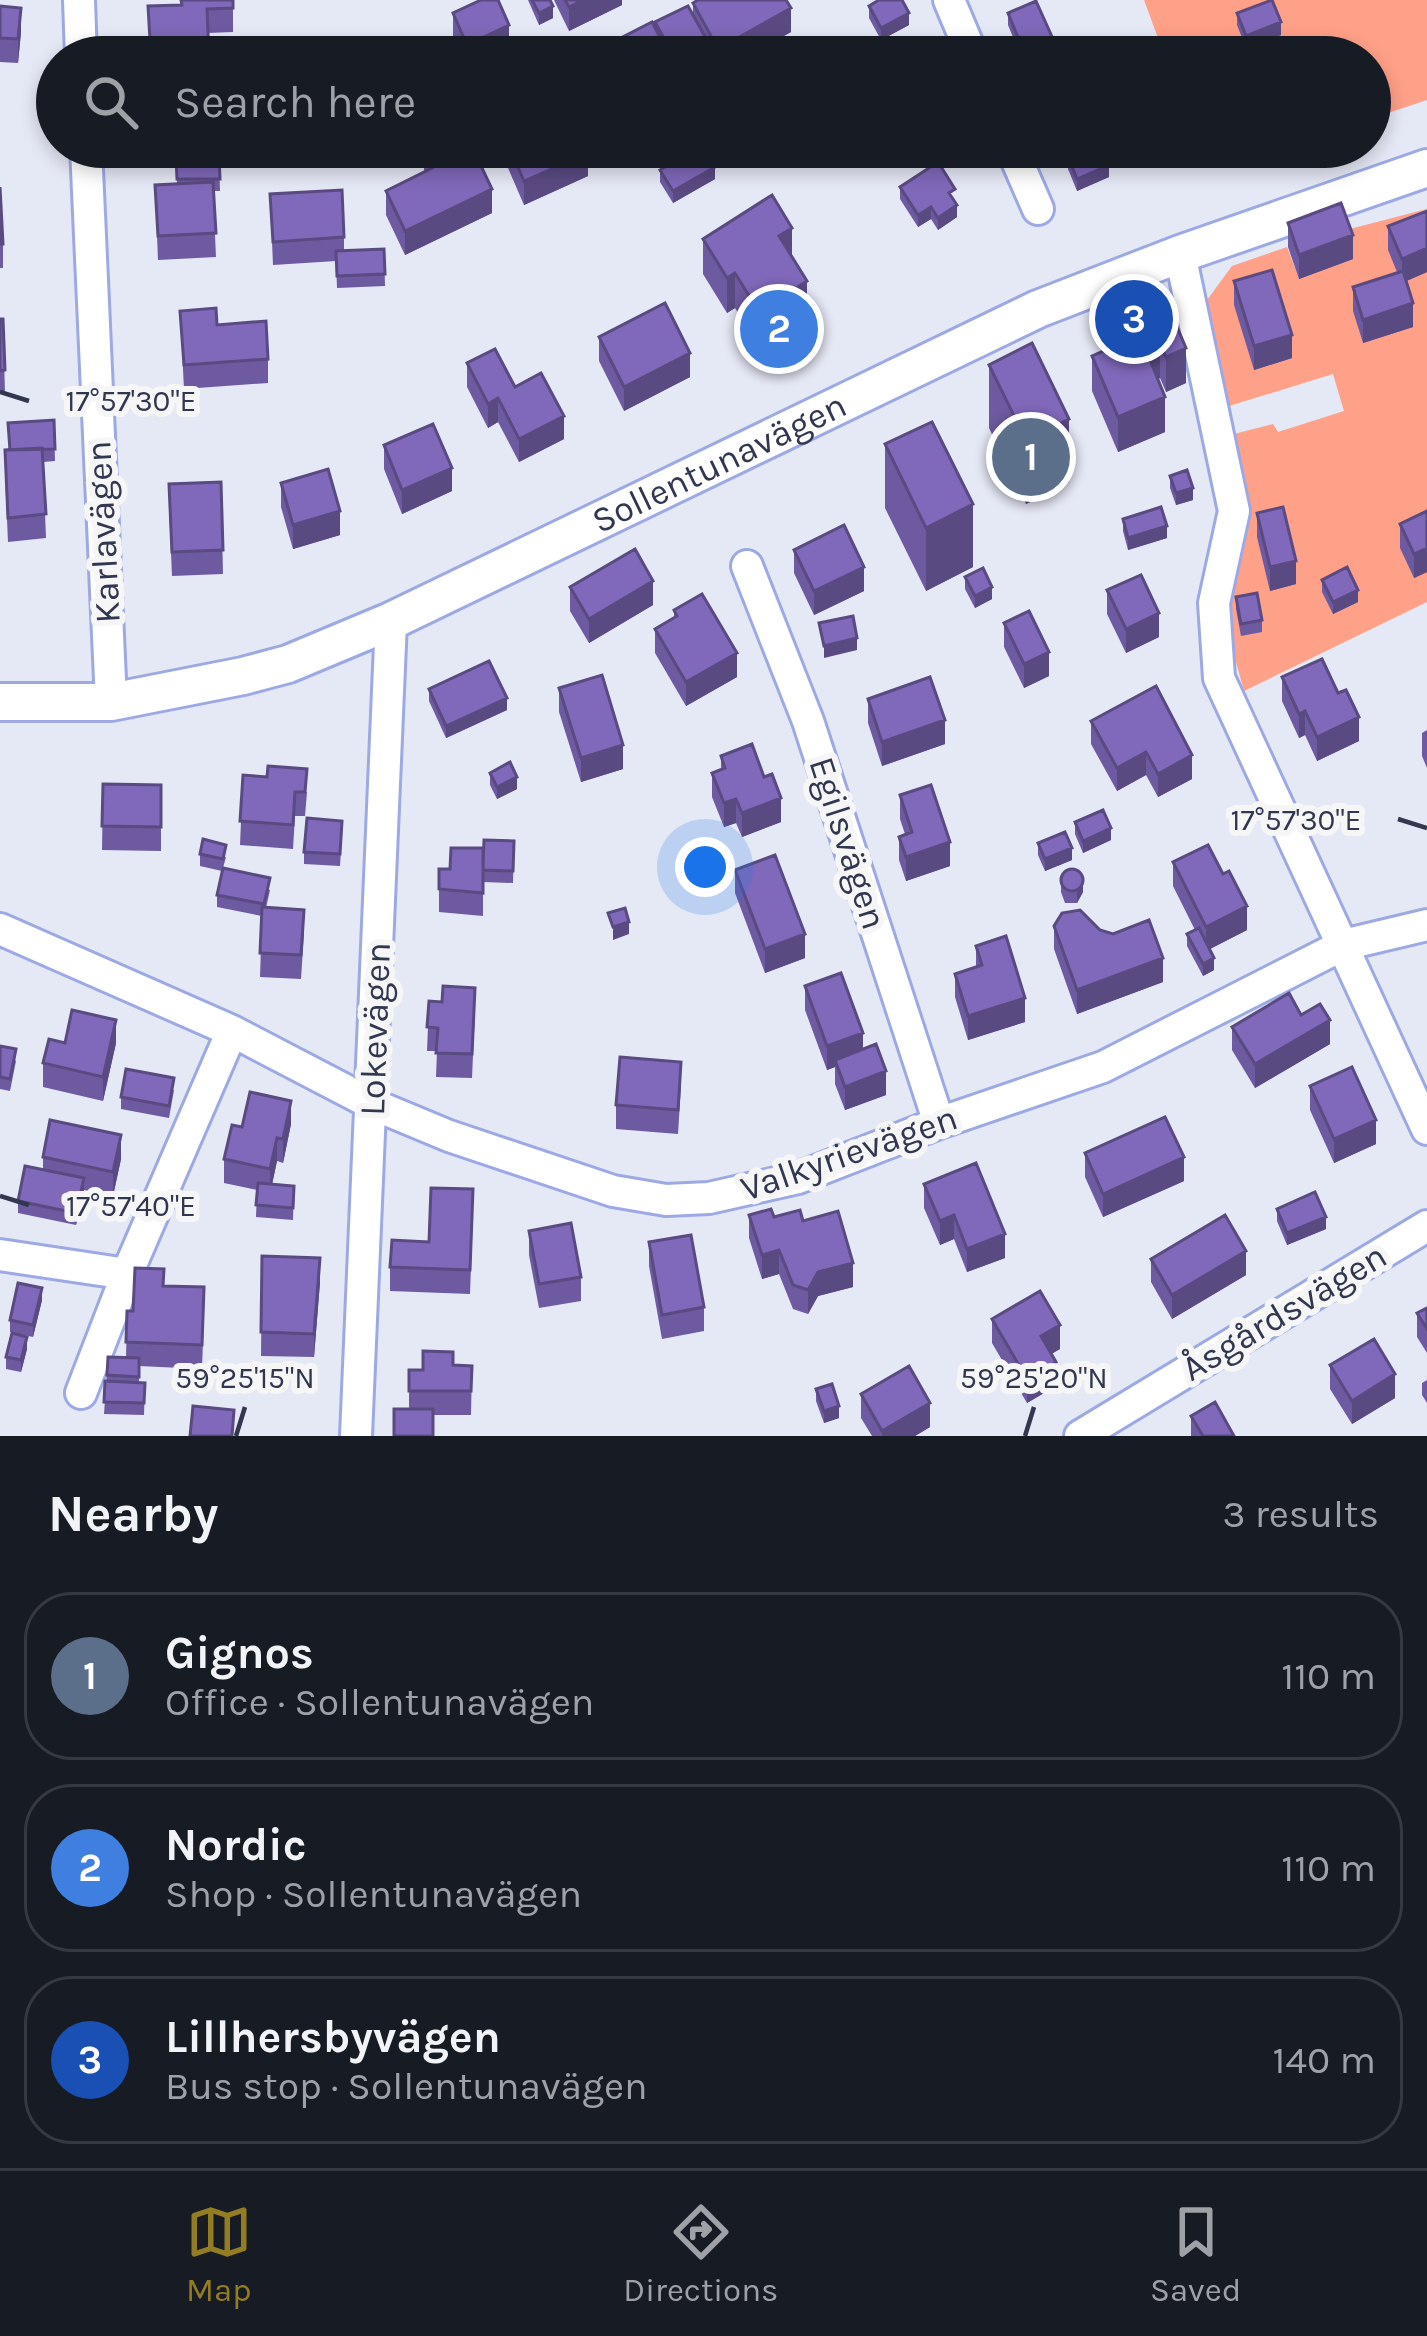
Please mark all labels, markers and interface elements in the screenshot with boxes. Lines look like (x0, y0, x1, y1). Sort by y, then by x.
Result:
search box (36, 36, 1391, 168)
icon: search (78, 69, 144, 135)
text: Search here (174, 76, 416, 128)
pin: 3 (1095, 274, 1173, 364)
pin: 2 (740, 284, 818, 374)
text: 17°57'30"E (66, 383, 196, 419)
street label: Sollentunavägen (585, 384, 853, 542)
pin: 1 (992, 412, 1070, 502)
street label: Karlavägen (77, 440, 129, 624)
street label: Egilsvägen (800, 752, 896, 934)
text: 17°57'30"E (1231, 802, 1361, 838)
your location (675, 837, 735, 897)
street label: Lokevägen (351, 941, 399, 1117)
street label: Valkyrievägen (735, 1096, 963, 1210)
text: 17°57'40"E (66, 1188, 196, 1224)
street label: Åsgårdsvägen (1174, 1234, 1394, 1390)
text: 59°25'15"N (175, 1360, 315, 1396)
text: 59°25'20"N (960, 1360, 1108, 1396)
text: Nearby (48, 1484, 218, 1544)
text: 3 results (1222, 1491, 1379, 1537)
text: Gignos (165, 1627, 314, 1679)
text: 1 (83, 1653, 97, 1699)
text: 110 m (1281, 1653, 1376, 1699)
text: Office · Sollentunavägen (165, 1679, 594, 1725)
text: Nordic (165, 1819, 307, 1871)
text: 2 (78, 1845, 102, 1891)
text: 110 m (1281, 1845, 1376, 1891)
text: Shop · Sollentunavägen (165, 1871, 582, 1917)
text: Lillhersbyvägen (165, 2011, 501, 2063)
text: 3 (78, 2037, 102, 2083)
text: 140 m (1272, 2037, 1376, 2083)
text: Bus stop · Sollentunavägen (165, 2063, 648, 2109)
tab: Map (186, 2199, 252, 2309)
tab: Directions (623, 2199, 778, 2309)
tab: Saved (1150, 2199, 1241, 2309)

